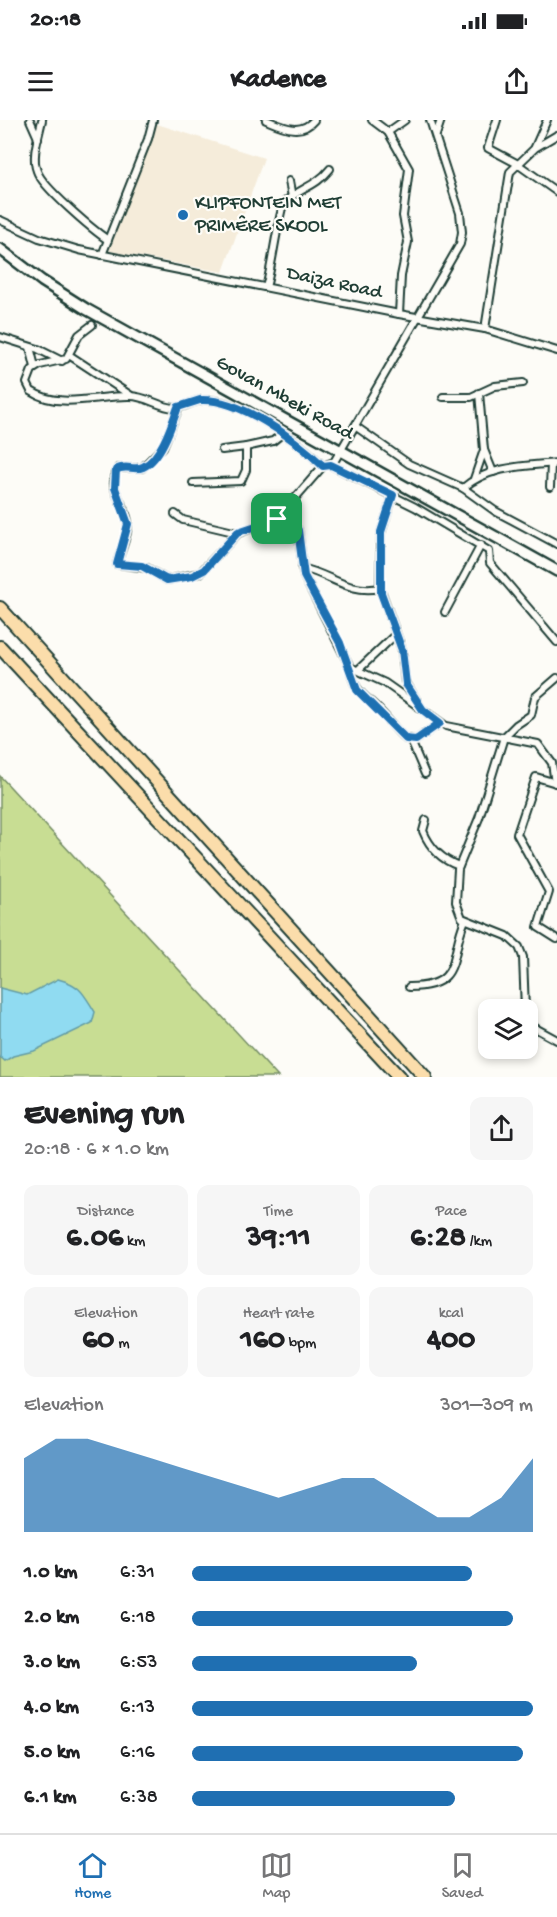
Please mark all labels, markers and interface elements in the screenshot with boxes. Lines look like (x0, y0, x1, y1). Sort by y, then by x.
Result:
text: 20:18 (30, 8, 81, 34)
icon: menu (24, 65, 57, 98)
text: Kadence (231, 65, 326, 97)
icon: share (500, 65, 533, 98)
place label: KLIPFONTEIN MET PRIMÊRE SKOOL (194, 193, 343, 239)
marker: KLIPFONTEIN MET PRIMÊRE SKOOL (176, 208, 190, 222)
street label: Daiza Road (282, 262, 386, 306)
street label: Govan Mbeki Road (211, 352, 359, 447)
pin (251, 493, 302, 544)
icon: arrive (260, 502, 293, 535)
map controls (478, 999, 538, 1059)
button: layers (478, 999, 538, 1059)
text: Evening run (24, 1097, 184, 1135)
button: share (470, 1097, 533, 1160)
text: 20:18 · 6 × 1.0 km (24, 1139, 169, 1162)
text: Distance (78, 1203, 134, 1222)
text: Time (264, 1203, 293, 1222)
text: Pace (435, 1203, 467, 1222)
text: 6.06 (66, 1222, 123, 1257)
text: 39:11 (246, 1222, 311, 1257)
text: 6:28 (410, 1222, 466, 1257)
text: km (123, 1233, 145, 1252)
text: /km (466, 1233, 492, 1252)
text: Elevation (74, 1305, 138, 1324)
text: Heart rate (243, 1305, 314, 1324)
text: kcal (439, 1305, 464, 1324)
text: 60 (82, 1324, 114, 1359)
text: 160 (241, 1324, 285, 1359)
text: 400 (427, 1324, 475, 1359)
text: m (114, 1335, 130, 1354)
text: bpm (285, 1335, 316, 1354)
text: Elevation (24, 1395, 104, 1418)
text: 301–309 m (440, 1395, 533, 1418)
text: 1.0 km (24, 1562, 78, 1585)
text: 6:31 (120, 1562, 155, 1585)
text: 2.0 km (24, 1607, 79, 1630)
text: 6:18 (120, 1607, 155, 1630)
text: 3.0 km (24, 1652, 80, 1675)
text: 6:53 (120, 1652, 157, 1675)
text: 4.0 km (24, 1697, 79, 1720)
text: 6:13 (120, 1697, 155, 1720)
text: 5.0 km (24, 1742, 80, 1765)
text: 6:16 (120, 1742, 155, 1765)
text: 6.1 km (24, 1787, 76, 1810)
text: 6:38 (120, 1787, 158, 1810)
tab: Home (74, 1849, 111, 1904)
tab: Map (260, 1849, 293, 1904)
tab: Saved (442, 1849, 483, 1904)

